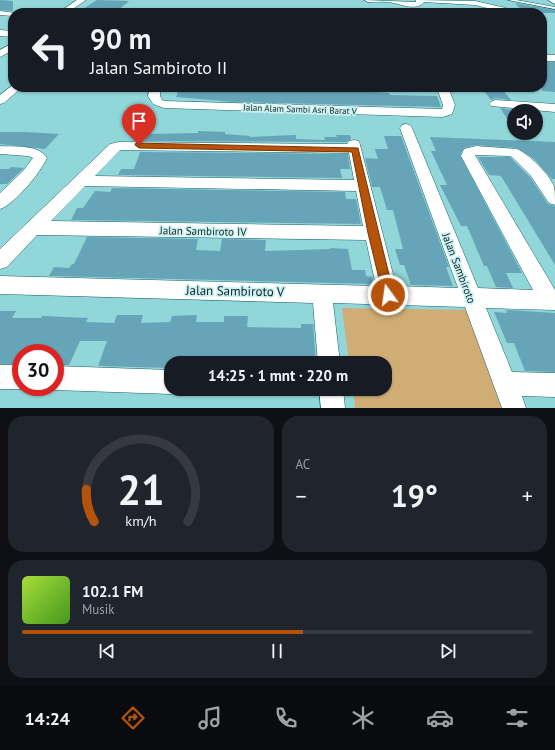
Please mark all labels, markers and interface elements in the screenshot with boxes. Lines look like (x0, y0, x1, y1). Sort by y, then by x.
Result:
text: 90 m (90, 20, 151, 57)
icon: left (24, 24, 76, 76)
text: Jalan Sambiroto II (90, 56, 227, 79)
street label: Jalan Alam Sambi Asri Barat V (242, 101, 358, 117)
pin (122, 104, 156, 145)
map controls (507, 104, 543, 140)
button: sound (507, 104, 543, 140)
icon: arrive (128, 110, 150, 132)
street label: Jalan Sambiroto IV (158, 223, 247, 239)
street label: Jalan Sambiroto (439, 230, 479, 305)
position arrow (367, 274, 409, 316)
street label: Jalan Sambiroto V (185, 282, 285, 300)
speed limit sign: 30 (12, 344, 64, 396)
text: 14:25 · 1 mnt · 220 m (208, 366, 348, 385)
text: AC (296, 456, 310, 473)
text: 21 (117, 463, 164, 516)
text: 19° (391, 476, 438, 515)
text: − (296, 482, 307, 510)
text: + (522, 482, 533, 510)
text: km/h (125, 511, 156, 530)
text: 102.1 FM (82, 582, 143, 601)
text: Musik (82, 601, 114, 618)
icon: previous (96, 640, 118, 662)
icon: pause (266, 640, 288, 662)
icon: next (437, 640, 459, 662)
icon: directions (119, 704, 147, 732)
icon: music (196, 704, 224, 732)
icon: phone (272, 704, 300, 732)
icon: climate (349, 704, 377, 732)
icon: car (426, 704, 454, 732)
icon: filters (503, 704, 531, 732)
text: 14:24 (24, 707, 70, 730)

